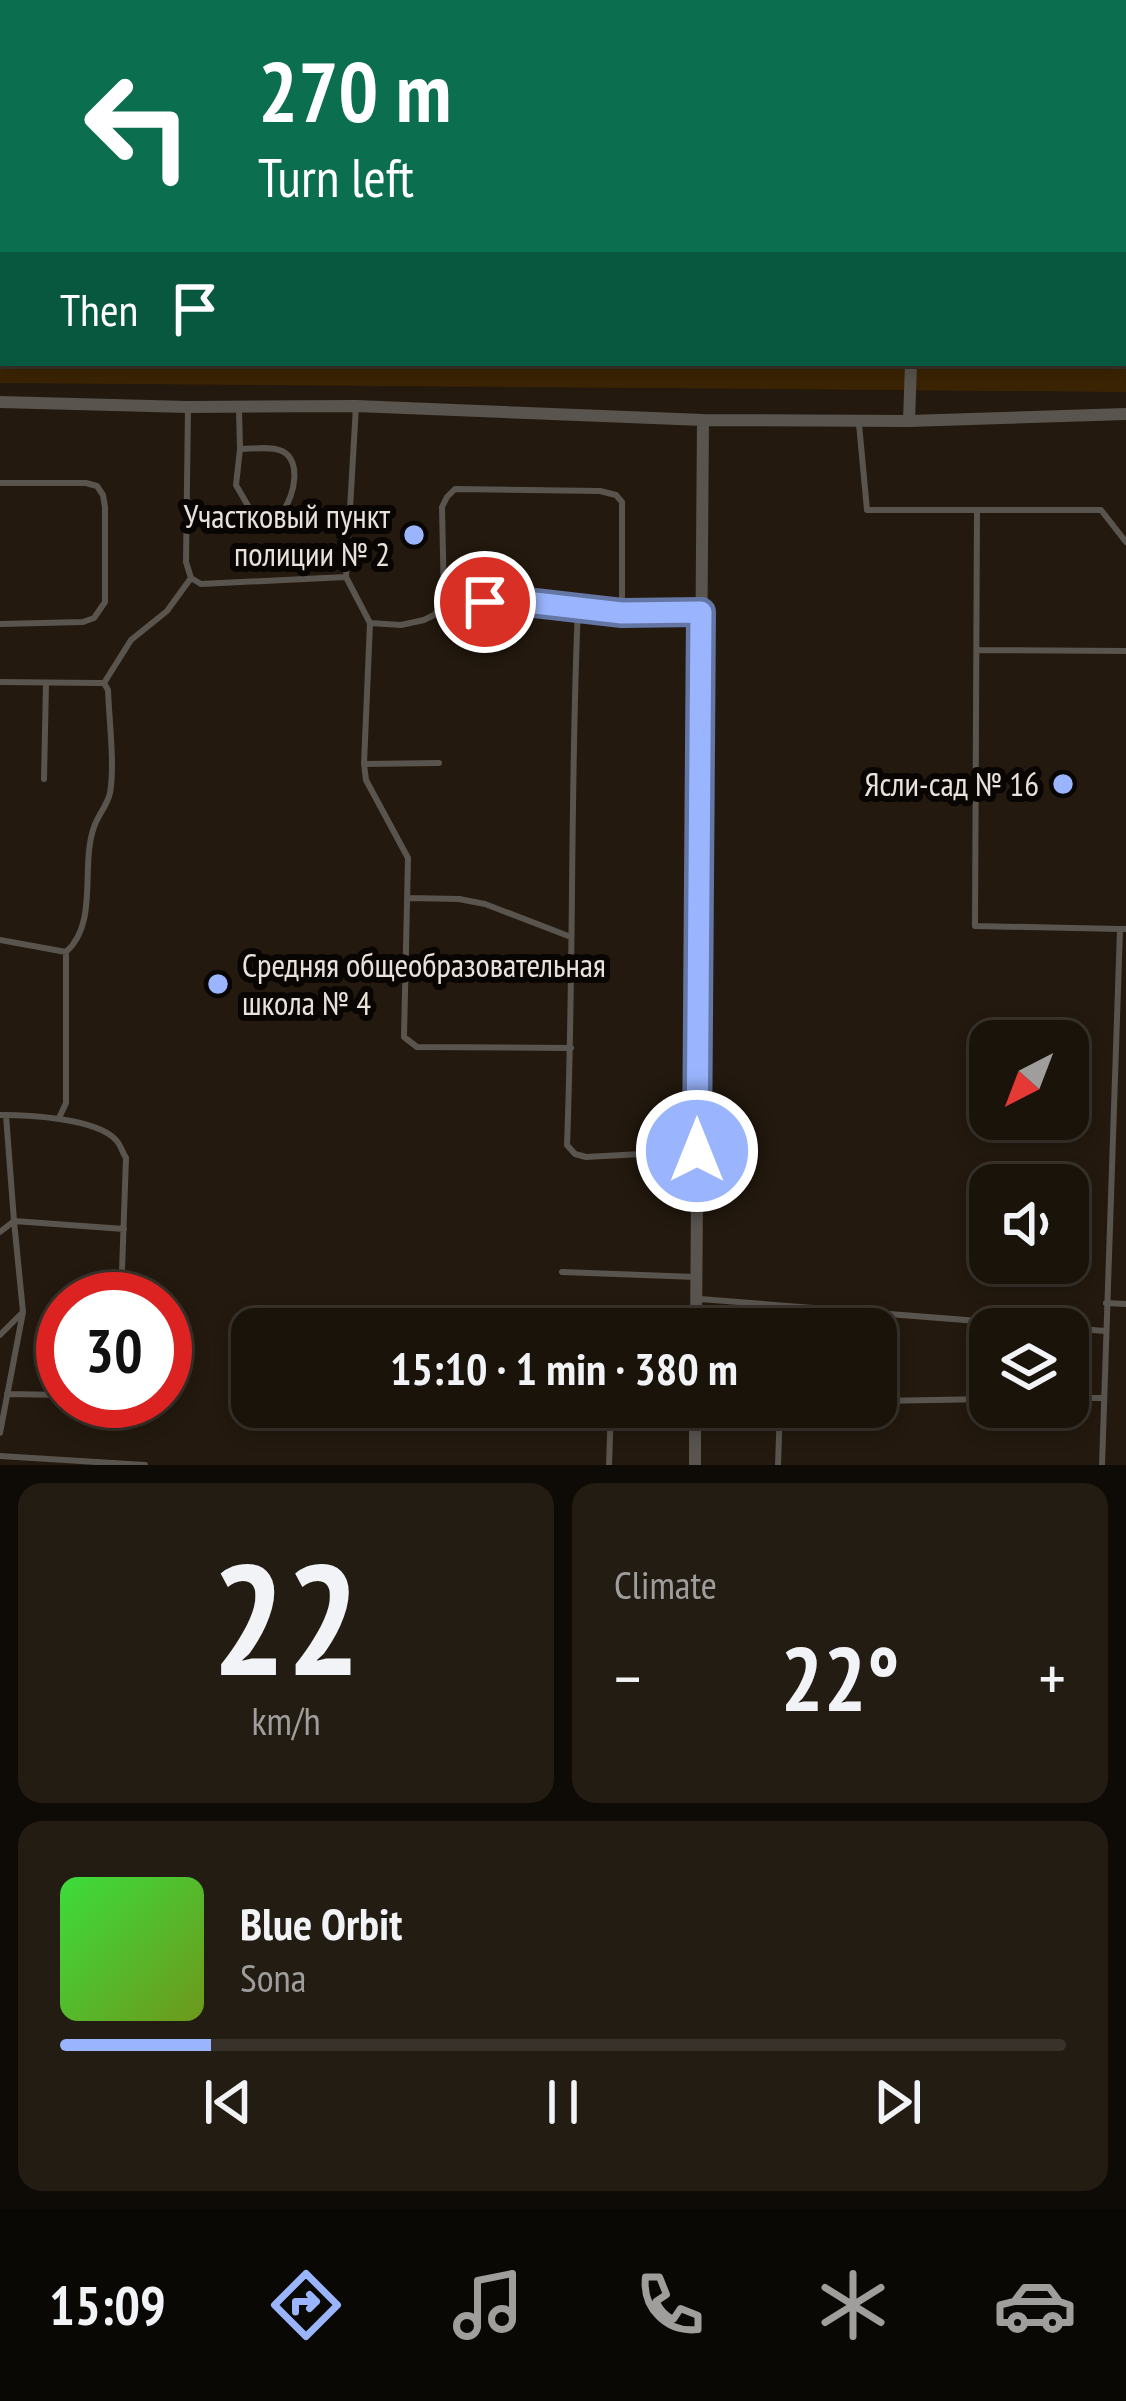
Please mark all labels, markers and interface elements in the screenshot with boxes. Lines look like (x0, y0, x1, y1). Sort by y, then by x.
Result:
text: 270 m (258, 36, 451, 145)
icon: left (60, 48, 216, 204)
text: Turn left (258, 142, 414, 212)
icon: arrive (162, 276, 228, 342)
text: Then (60, 280, 138, 338)
place label: Участковый пункт полиции № 2 (183, 494, 390, 575)
marker: Участковый пункт полиции № 2 (401, 522, 427, 548)
pin (434, 551, 536, 653)
icon: arrive (452, 569, 518, 635)
place label: Ясли-сад № 16 (864, 762, 1039, 805)
marker: Ясли-сад № 16 (1050, 771, 1076, 797)
place label: Средняя общеобразовательная школа № 4 (242, 943, 606, 1024)
marker: Средняя общеобразовательная школа № 4 (205, 971, 231, 997)
north arrow (969, 1020, 1089, 1140)
map controls (969, 1020, 1089, 1428)
position arrow (634, 1088, 760, 1214)
button: sound (969, 1164, 1089, 1284)
speed limit sign: 30 (36, 1272, 192, 1428)
button: layers (969, 1308, 1089, 1428)
text: 15:10 · 1 min · 380 m (390, 1339, 738, 1397)
text: 22 (211, 1516, 361, 1718)
text: Climate (614, 1559, 717, 1610)
text: 22° (781, 1619, 899, 1736)
text: − (614, 1635, 641, 1720)
text: + (1039, 1635, 1066, 1720)
text: km/h (251, 1695, 321, 1746)
text: Blue Orbit (240, 1894, 402, 1952)
text: Sona (240, 1952, 306, 2003)
icon: previous (195, 2069, 261, 2135)
icon: pause (530, 2069, 596, 2135)
icon: next (865, 2069, 931, 2135)
icon: directions (264, 2263, 348, 2347)
icon: music (446, 2263, 530, 2347)
icon: phone (628, 2263, 712, 2347)
icon: climate (811, 2263, 895, 2347)
icon: car (993, 2263, 1077, 2347)
text: 15:09 (49, 2270, 166, 2340)

